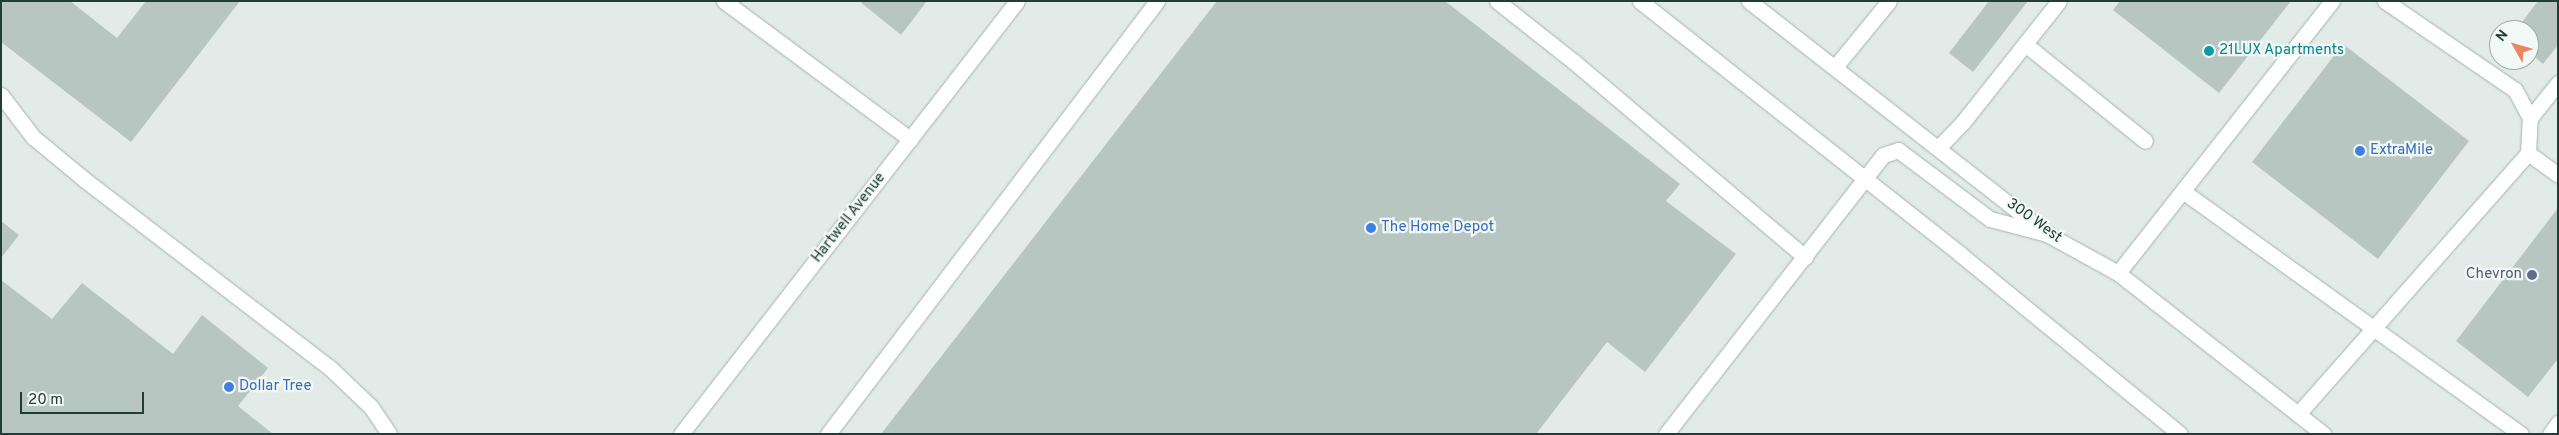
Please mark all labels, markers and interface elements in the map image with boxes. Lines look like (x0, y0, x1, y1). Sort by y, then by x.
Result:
north arrow (2489, 20, 2539, 70)
text: N (2493, 27, 2512, 45)
place label: 21LUX Apartments (2219, 42, 2345, 60)
marker: 21LUX Apartments (2203, 45, 2215, 57)
place label: ExtraMile (2370, 142, 2433, 160)
marker: ExtraMile (2354, 145, 2366, 157)
street label: Hartwell Avenue (808, 169, 890, 267)
street label: 300 West (2003, 195, 2065, 247)
place label: The Home Depot (1381, 219, 1494, 237)
marker: The Home Depot (1365, 222, 1377, 234)
place label: Chevron (2466, 266, 2522, 284)
marker: Chevron (2526, 269, 2538, 281)
place label: Dollar Tree (239, 378, 312, 396)
marker: Dollar Tree (223, 381, 235, 393)
scale bar (22, 382, 146, 414)
text: 20 m (28, 391, 63, 410)

